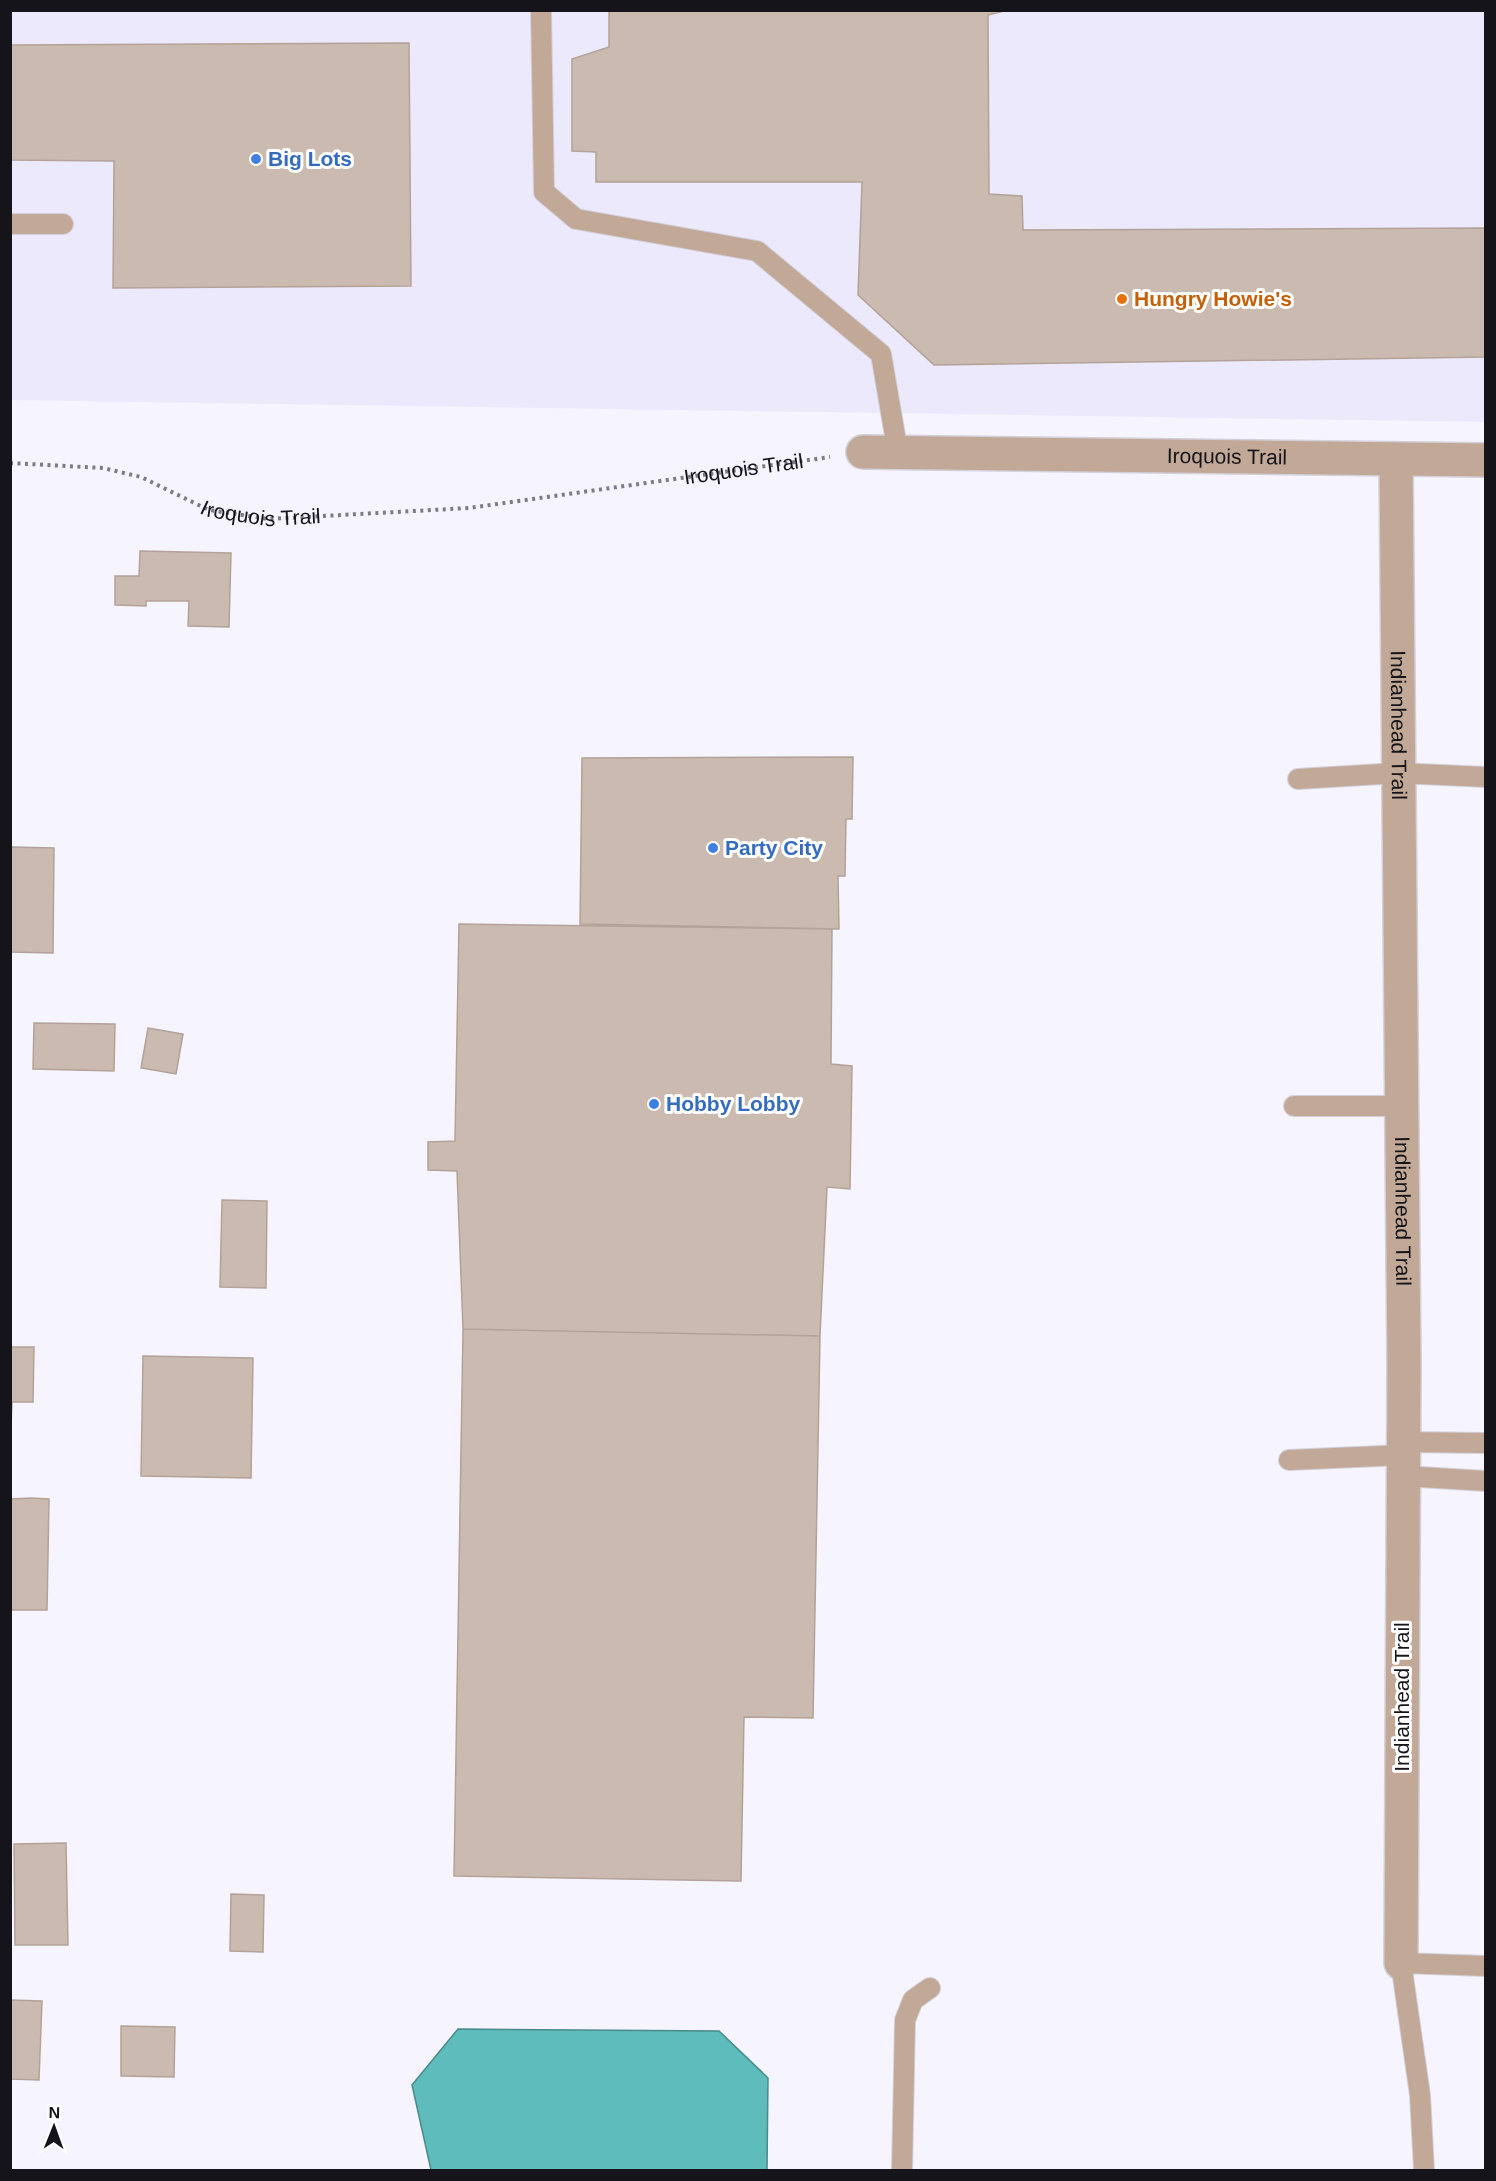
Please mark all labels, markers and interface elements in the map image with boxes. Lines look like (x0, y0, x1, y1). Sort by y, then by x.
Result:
place label: Big Lots (268, 147, 352, 170)
marker: Big Lots (249, 152, 263, 166)
place label: Hungry Howie's (1134, 287, 1292, 310)
marker: Hungry Howie's (1115, 292, 1129, 306)
street label: Iroquois Trail (1167, 444, 1287, 468)
street label: Iroquois Trail (682, 449, 805, 489)
street label: Iroquois Trail (197, 496, 321, 530)
street label: Indianhead Trail (1387, 650, 1411, 800)
place label: Party City (725, 836, 823, 859)
marker: Party City (706, 841, 720, 855)
place label: Hobby Lobby (666, 1092, 800, 1115)
marker: Hobby Lobby (647, 1097, 661, 1111)
street label: Indianhead Trail (1391, 1136, 1415, 1286)
street label: Indianhead Trail (1390, 1622, 1413, 1772)
north arrow (24, 2097, 84, 2157)
text: N (48, 2104, 60, 2121)

